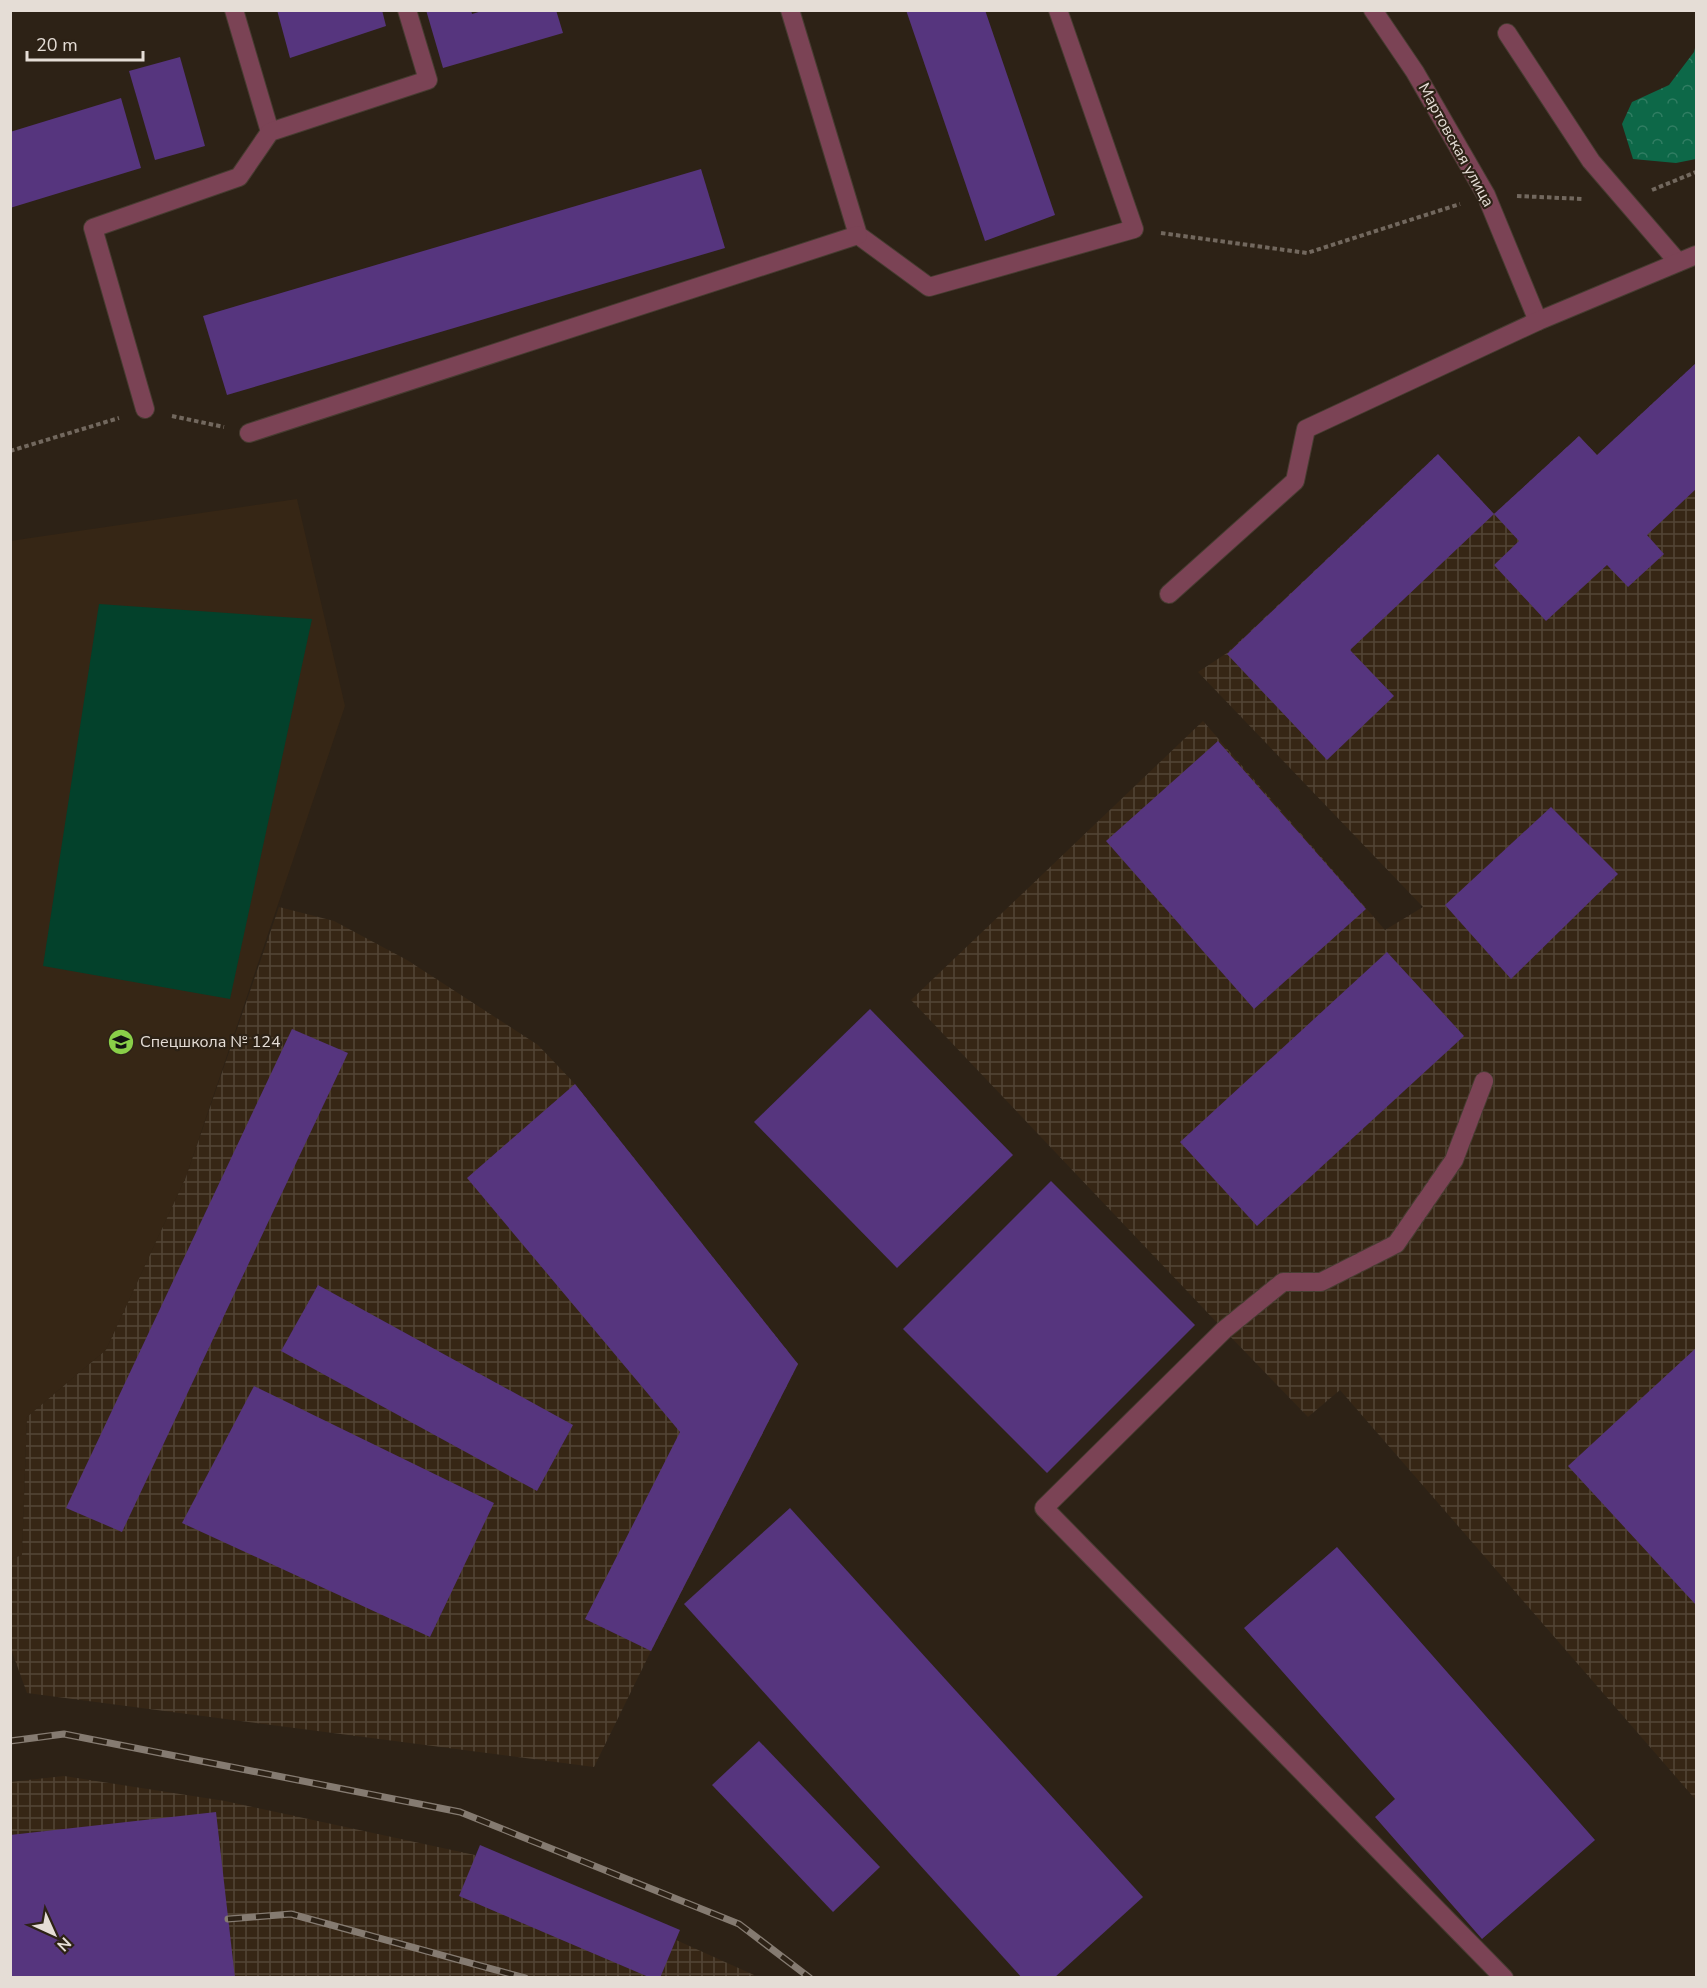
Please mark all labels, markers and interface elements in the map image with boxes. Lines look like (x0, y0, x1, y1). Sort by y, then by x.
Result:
scale bar (27, 24, 142, 62)
text: 20 m (36, 33, 78, 57)
street label: Мартовская улица (1413, 79, 1499, 211)
school or university icon: Спецшкола № 124 (106, 1027, 136, 1057)
place label: Спецшкола № 124 (140, 1031, 281, 1053)
north arrow (24, 1904, 84, 1964)
text: N (52, 1932, 76, 1956)

